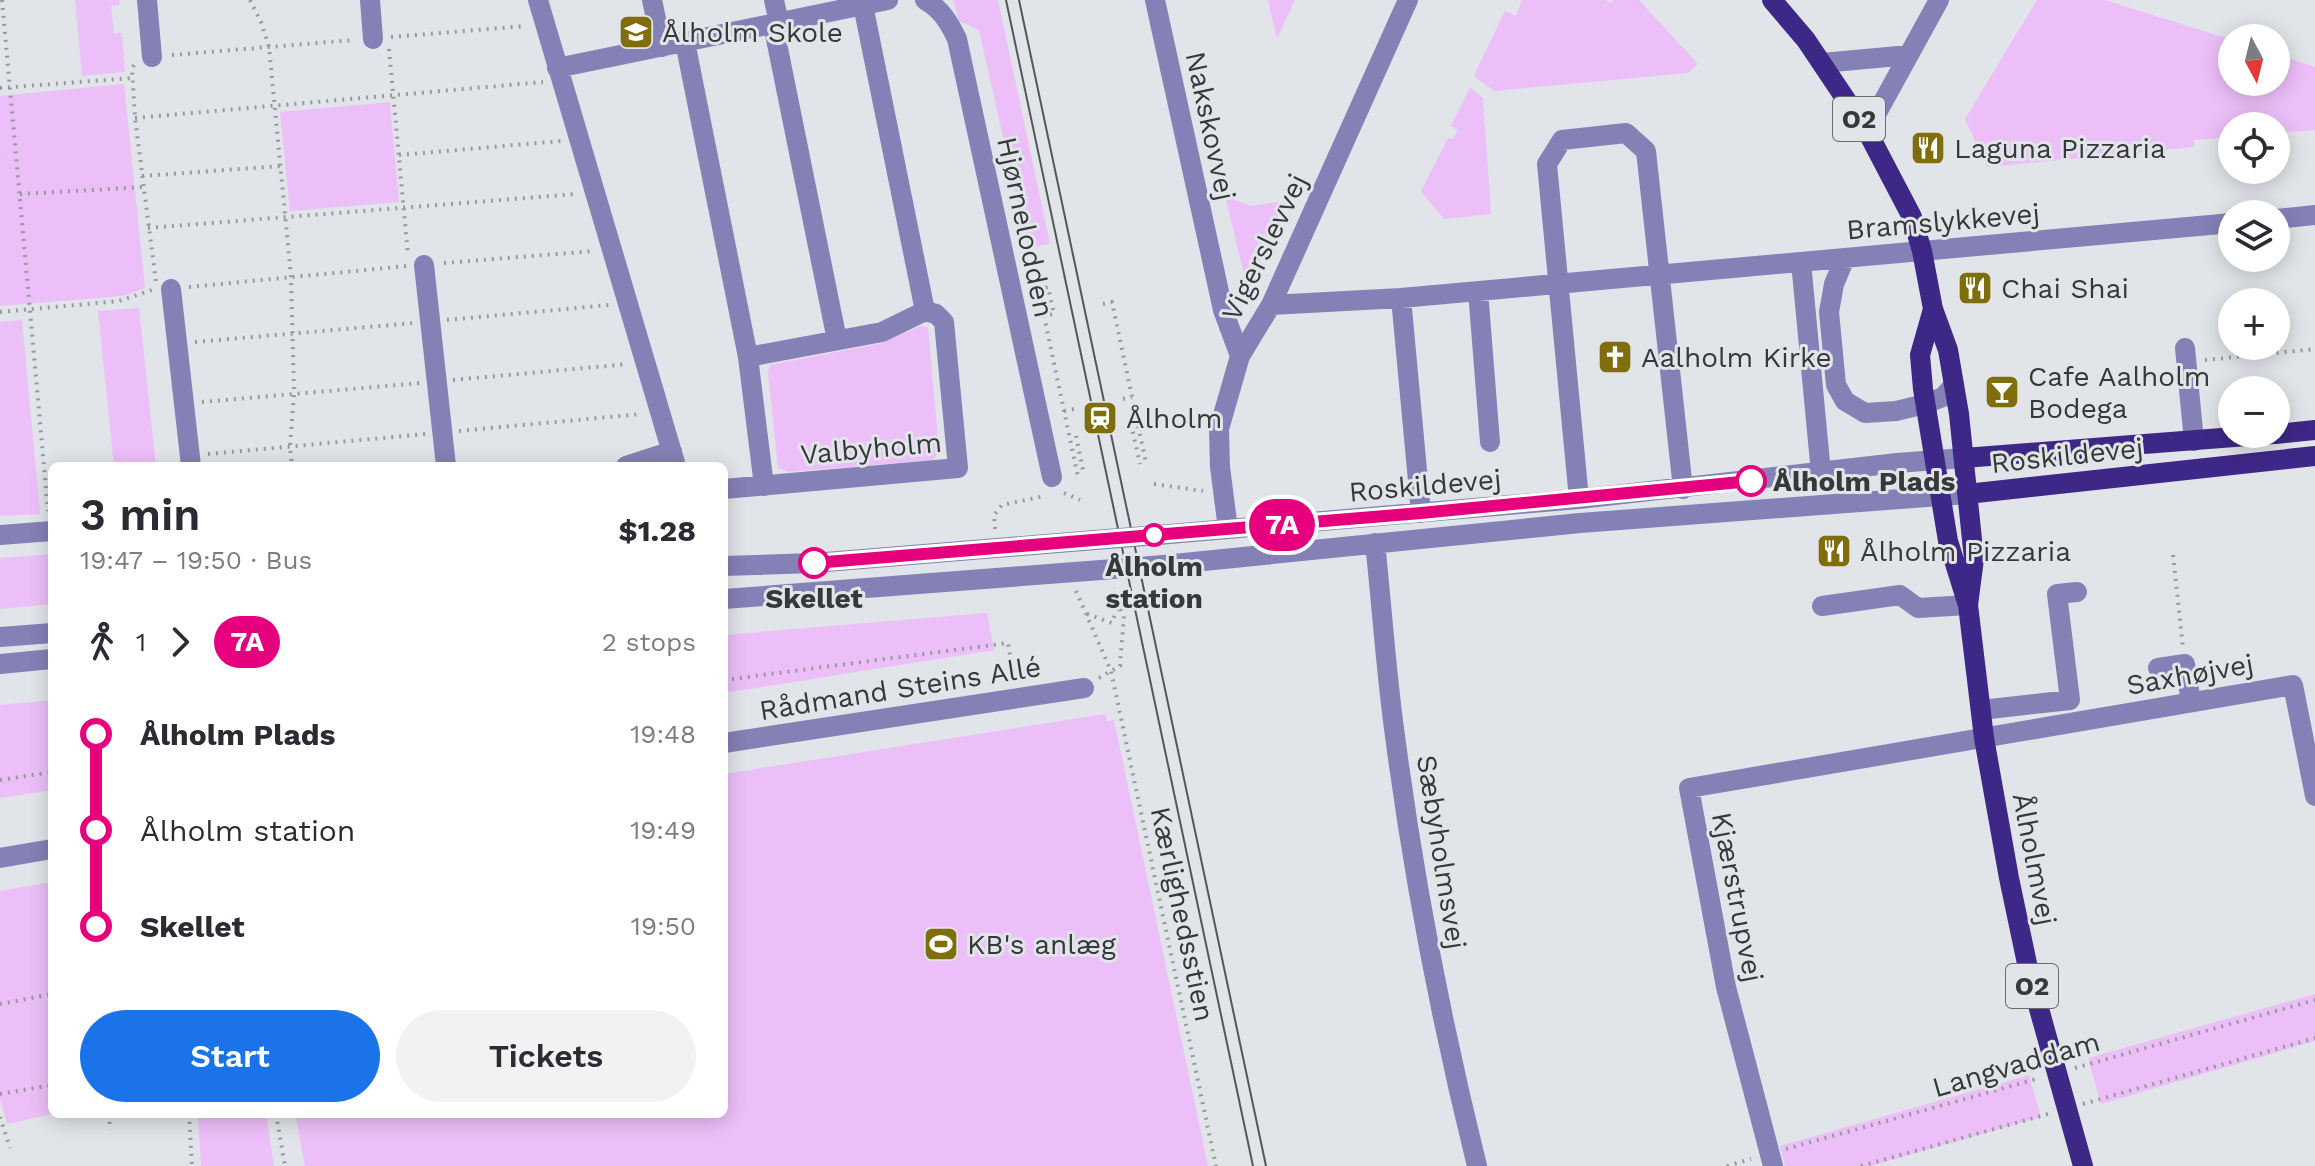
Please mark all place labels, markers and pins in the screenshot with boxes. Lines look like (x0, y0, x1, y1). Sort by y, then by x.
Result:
school or university icon: Ålholm Skole (617, 13, 655, 51)
place label: Ålholm Skole (662, 16, 843, 49)
restaurant icon: Laguna Pizzaria (1909, 129, 1947, 167)
place label: Laguna Pizzaria (1954, 132, 2166, 165)
restaurant icon: Chai Shai (1956, 269, 1994, 307)
place label: Chai Shai (2001, 272, 2129, 305)
church icon: Aalholm Kirke (1596, 338, 1634, 376)
place label: Aalholm Kirke (1641, 341, 1832, 374)
place label: Cafe Aalholm Bodega (2028, 360, 2210, 425)
bar icon: Cafe Aalholm Bodega (1983, 373, 2021, 411)
station icon: Ålholm (1081, 399, 1119, 437)
place label: Ålholm (1126, 402, 1222, 435)
place label: Ålholm Plads (1773, 465, 1956, 498)
marker: Ålholm Plads (1736, 466, 1766, 496)
marker: Ålholm station (1143, 524, 1165, 546)
restaurant icon: Ålholm Pizzaria (1815, 532, 1853, 570)
place label: Ålholm Pizzaria (1860, 535, 2071, 568)
marker: Skellet (799, 548, 829, 578)
place label: Ålholm station (1105, 550, 1203, 615)
place label: Skellet (765, 582, 863, 615)
sports icon: KB's anlæg (922, 925, 960, 963)
place label: KB's anlæg (967, 928, 1116, 961)

